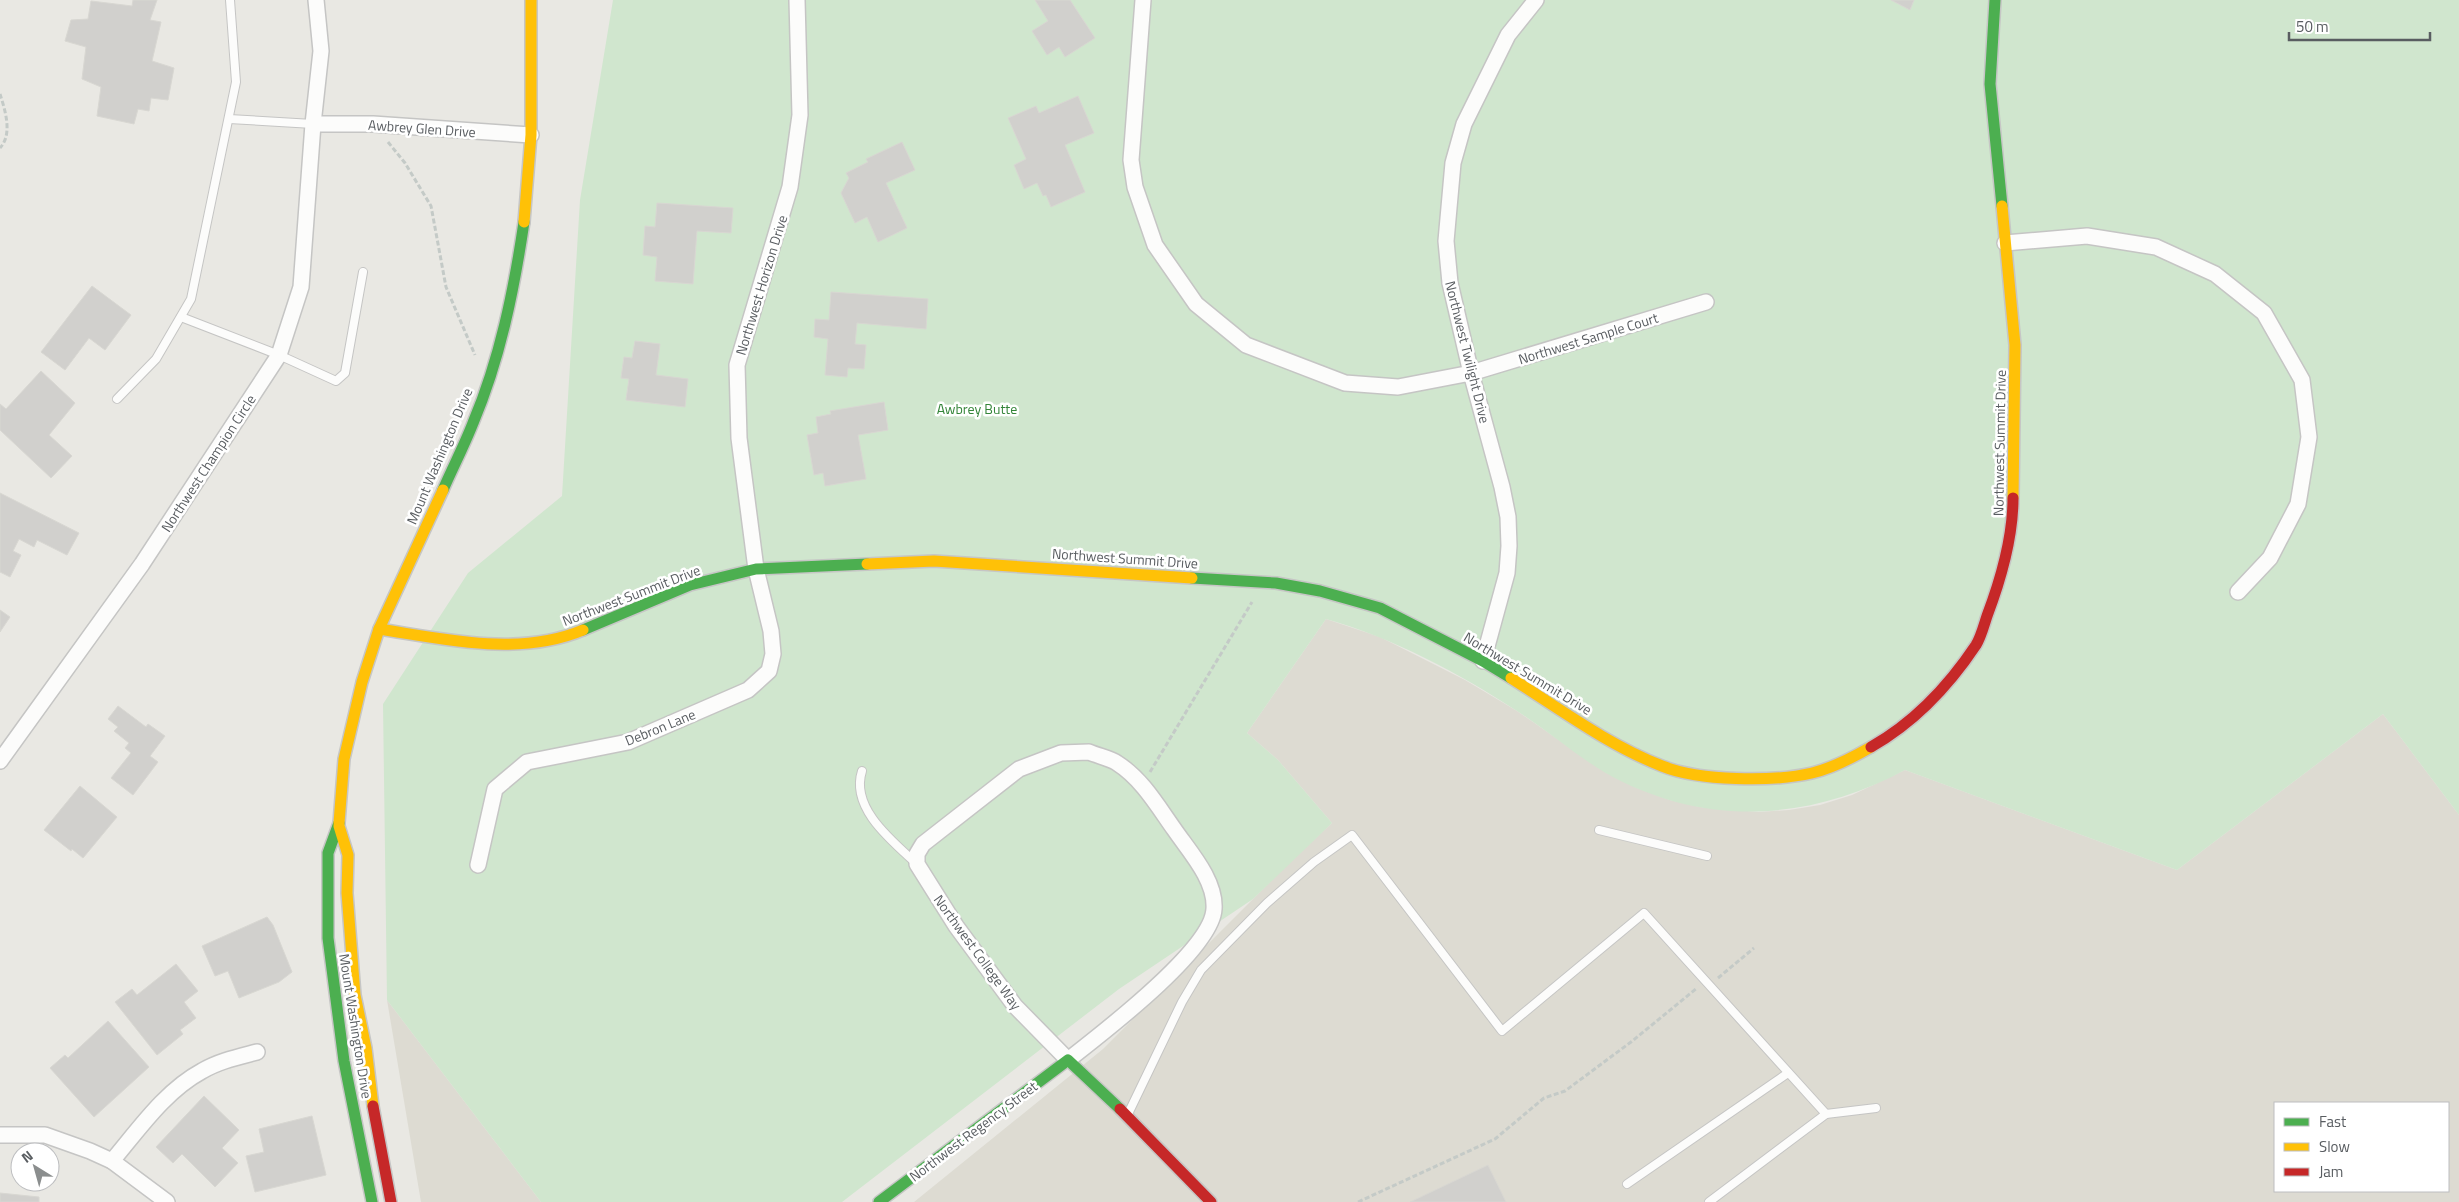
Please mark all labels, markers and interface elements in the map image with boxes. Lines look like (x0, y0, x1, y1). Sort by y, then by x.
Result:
scale bar (2289, 10, 2430, 42)
text: 50 m (2296, 15, 2329, 38)
street label: Awbrey Glen Drive (368, 114, 476, 142)
street label: Northwest Horizon Drive (730, 212, 792, 358)
street label: Northwest Twilight Drive (1440, 279, 1496, 425)
street label: Northwest Sample Court (1515, 307, 1661, 369)
street label: Northwest Summit Drive (1987, 370, 2011, 516)
street label: Mount Washington Drive (401, 384, 477, 528)
street label: Northwest Champion Circle (156, 390, 260, 536)
park label: Awbrey Butte (937, 398, 1017, 419)
street label: Northwest Summit Drive (1051, 542, 1199, 574)
street label: Northwest Summit Drive (559, 559, 703, 631)
street label: Northwest Summit Drive (1460, 626, 1596, 720)
street label: Debron Lane (622, 703, 698, 751)
street label: Northwest College Way (929, 890, 1027, 1014)
street label: Mount Washington Drive (334, 952, 378, 1100)
street label: Northwest Regency Street (905, 1076, 1041, 1186)
legend (2274, 1102, 2449, 1192)
text: Fast (2319, 1110, 2347, 1133)
text: Slow (2319, 1135, 2350, 1158)
north arrow (10, 1142, 60, 1192)
text: N (17, 1145, 37, 1168)
text: Jam (2319, 1160, 2343, 1183)

